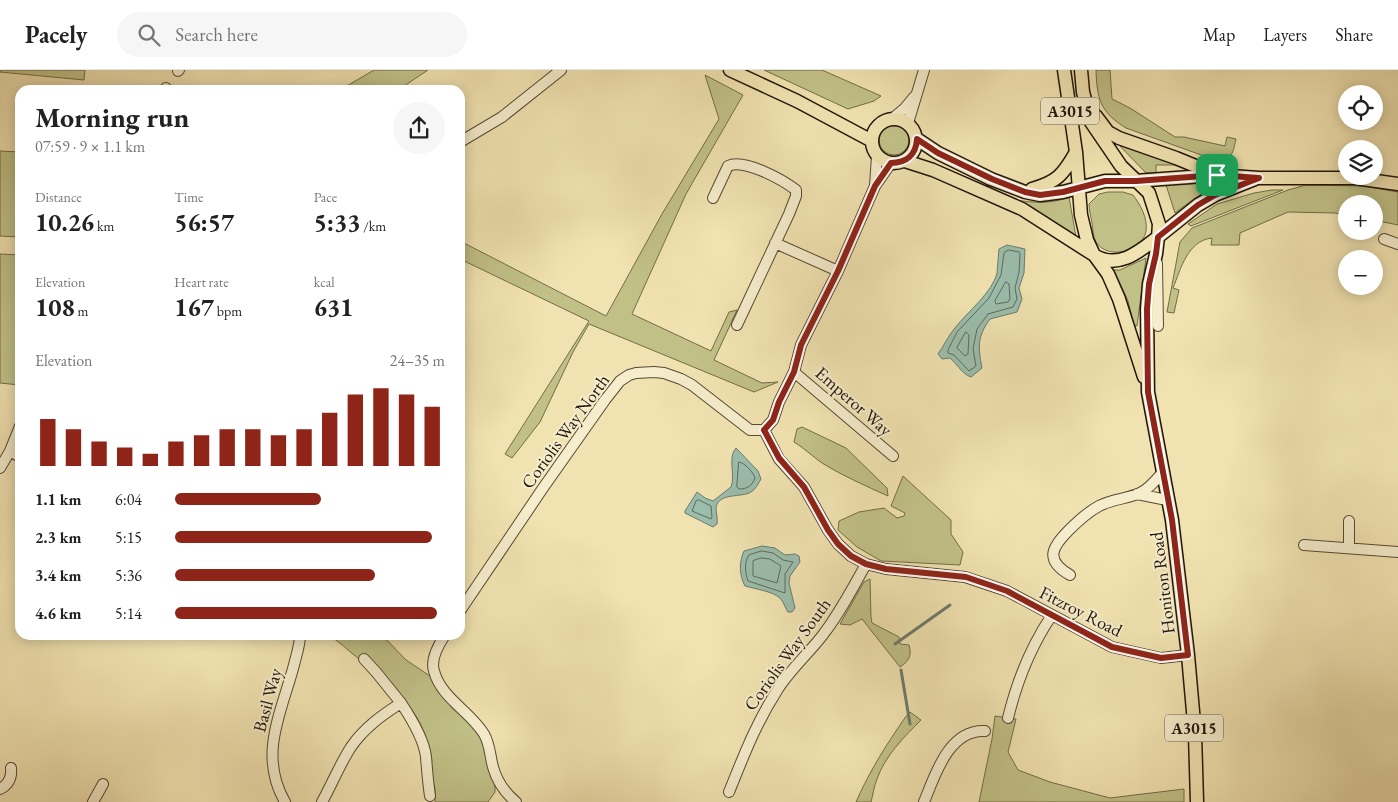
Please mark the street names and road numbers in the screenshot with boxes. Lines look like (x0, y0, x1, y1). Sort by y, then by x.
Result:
road number: A3015 (1041, 97, 1099, 124)
street label: Emperor Way (811, 361, 897, 441)
street label: Coriolis Way North (516, 369, 614, 493)
street label: Honiton Road (1144, 530, 1180, 635)
street label: Fitzroy Road (1036, 580, 1127, 642)
street label: Coriolis Way South (738, 593, 836, 715)
street label: Basil Way (247, 665, 287, 735)
road number: A3015 (1165, 714, 1223, 741)

